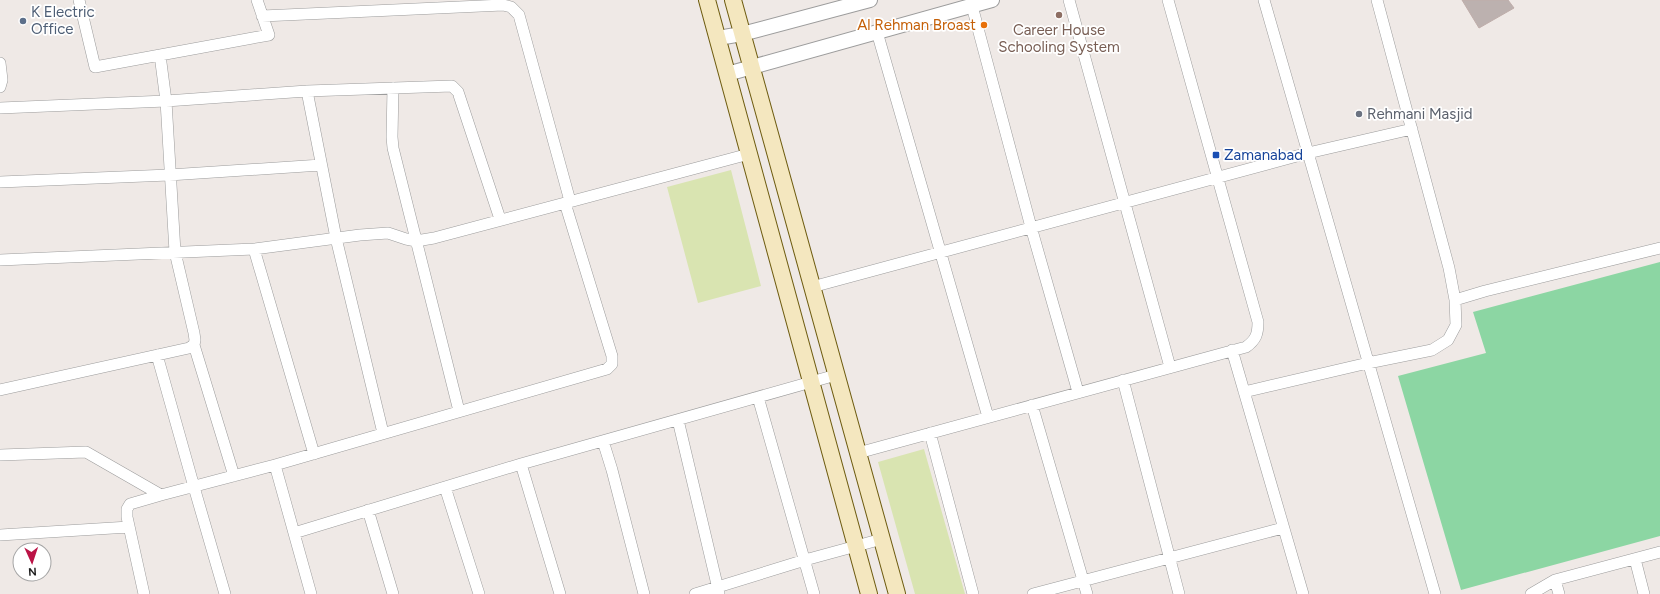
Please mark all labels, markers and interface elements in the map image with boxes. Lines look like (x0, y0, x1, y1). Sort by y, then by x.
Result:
place label: K Electric Office (31, 3, 95, 38)
marker: Career House Schooling System (1054, 10, 1064, 20)
marker: K Electric Office (18, 16, 28, 26)
place label: Al Rehman Broast (857, 16, 976, 34)
marker: Al Rehman Broast (979, 20, 989, 30)
place label: Career House Schooling System (998, 21, 1120, 56)
place label: Rehmani Masjid (1367, 105, 1473, 123)
marker: Rehmani Masjid (1354, 109, 1364, 119)
place label: Zamanabad (1224, 146, 1303, 164)
marker: Zamanabad (1211, 150, 1221, 160)
north arrow (12, 542, 52, 582)
text: N (28, 565, 37, 578)

